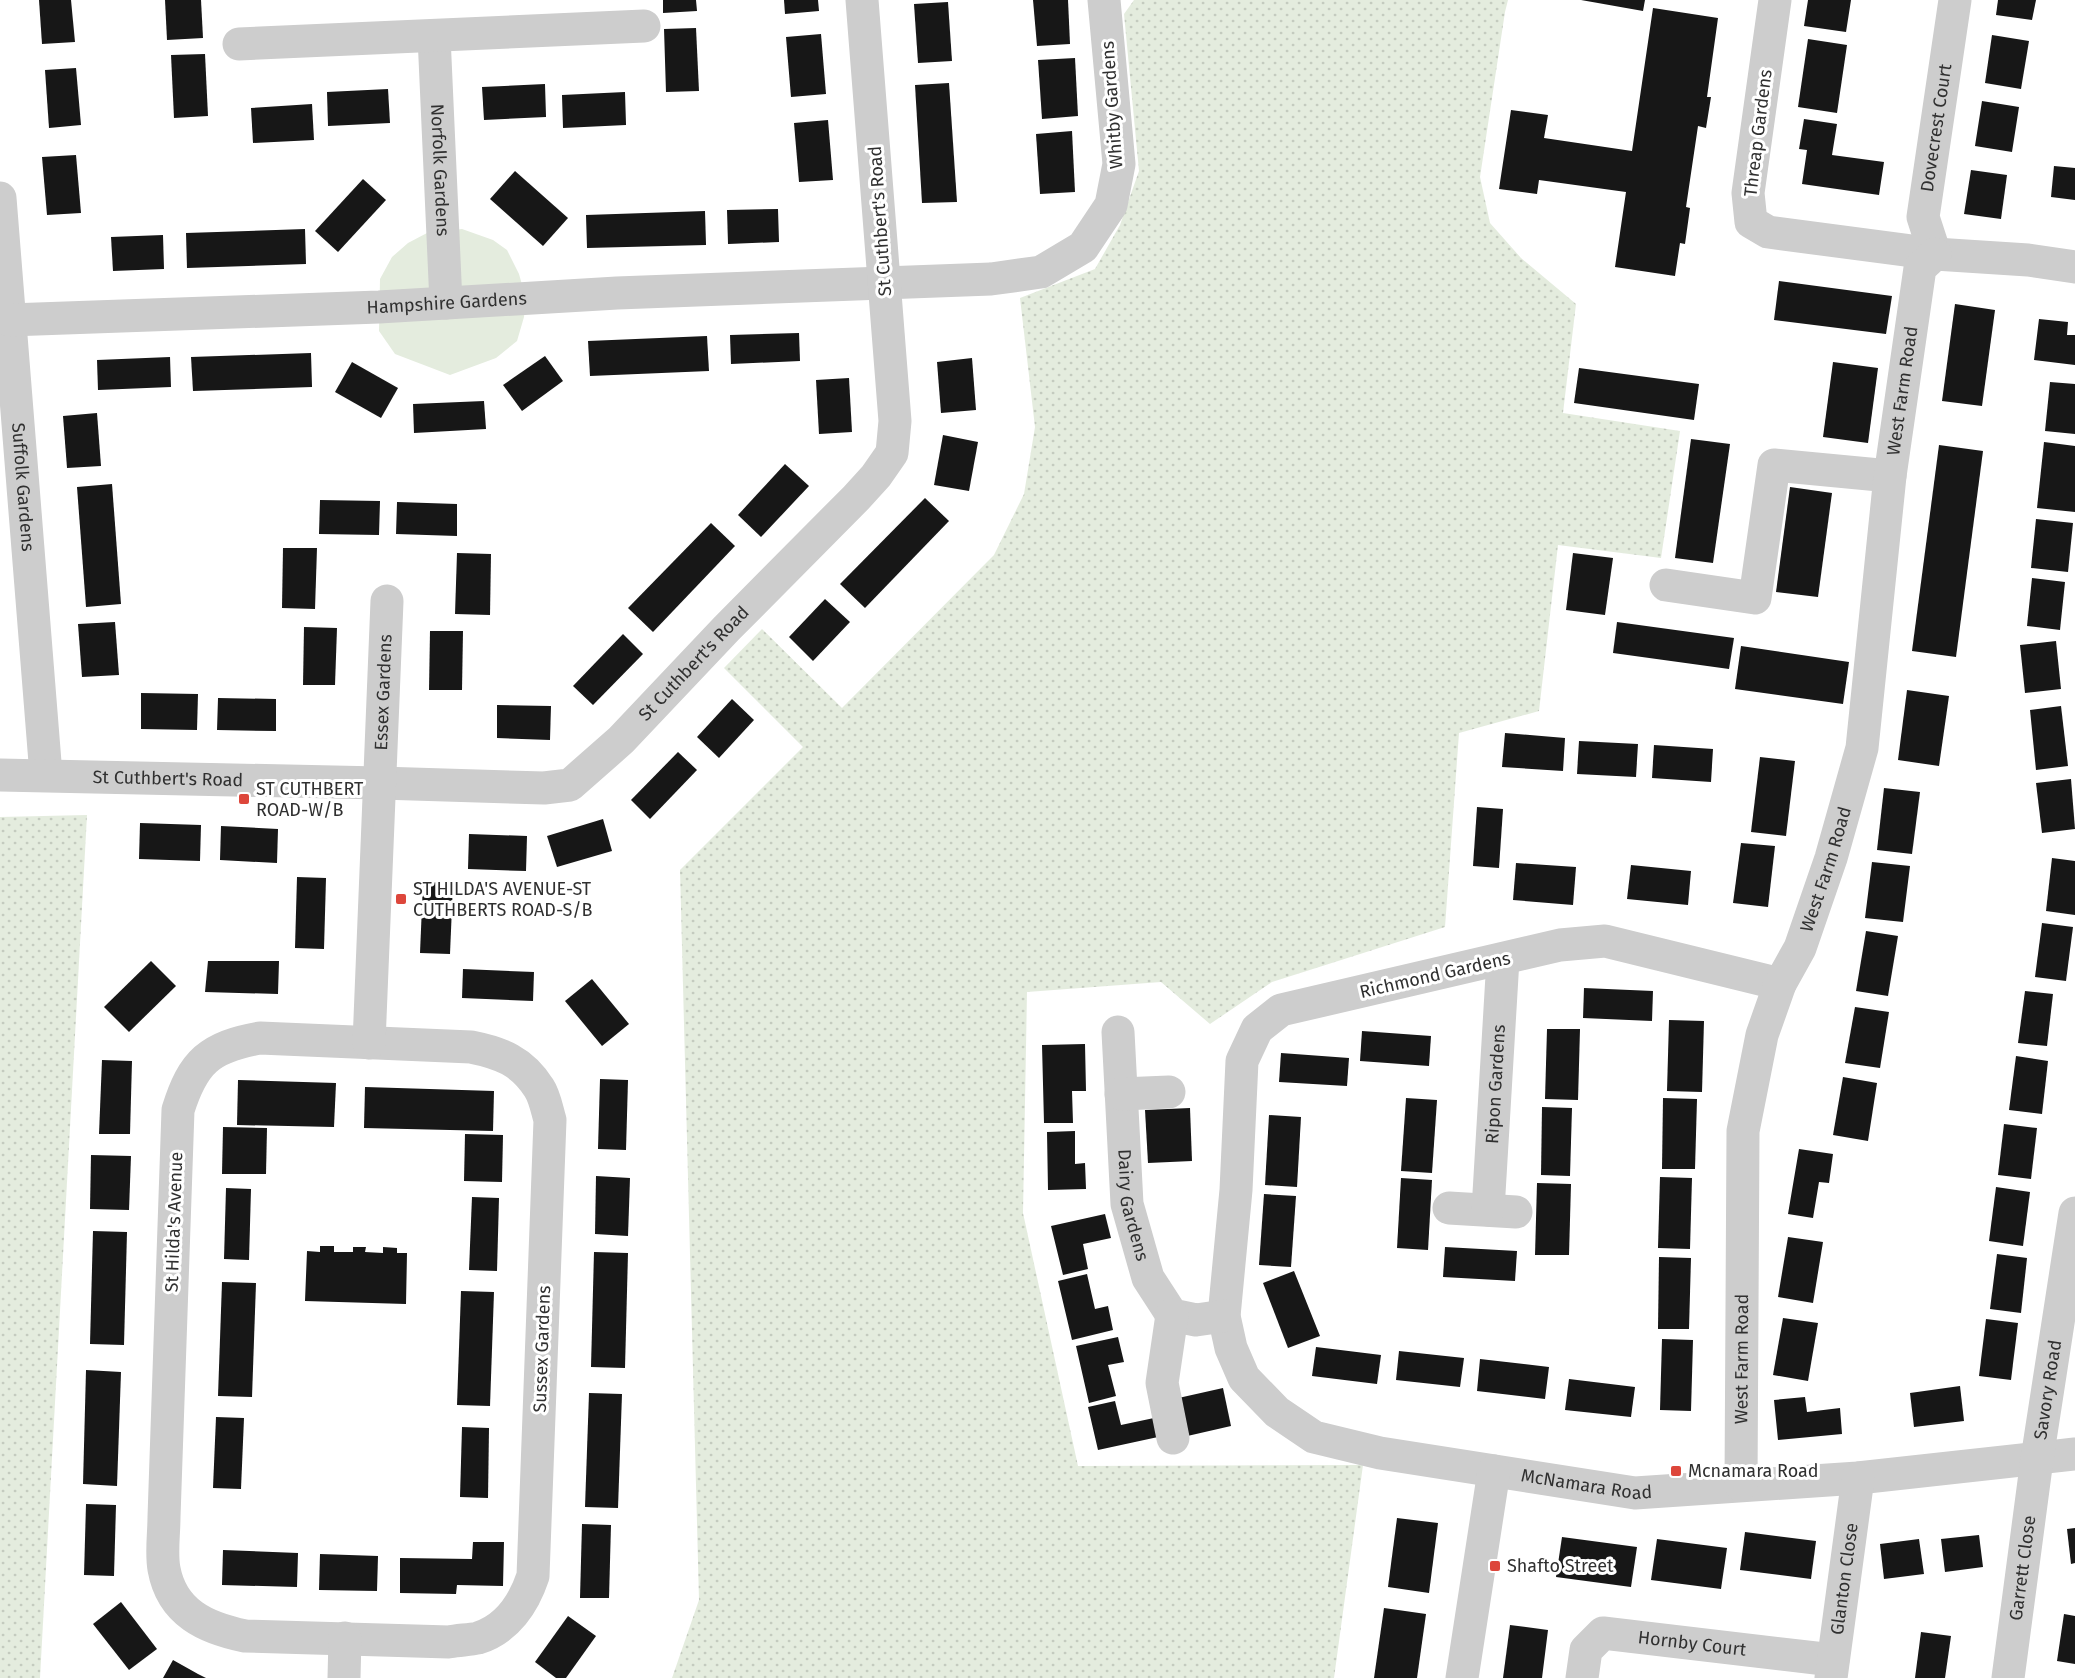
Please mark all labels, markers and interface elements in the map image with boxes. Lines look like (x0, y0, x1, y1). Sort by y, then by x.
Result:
street label: Whitby Gardens (1097, 40, 1127, 170)
street label: Dovecrest Court (1916, 62, 1957, 193)
street label: Threap Gardens (1739, 68, 1777, 198)
street label: Norfolk Gardens (426, 103, 454, 237)
street label: St Cuthbert's Road (864, 145, 896, 297)
street label: Hampshire Gardens (366, 287, 527, 318)
street label: West Farm Road (1882, 325, 1922, 457)
street label: Suffolk Gardens (7, 422, 39, 552)
street label: St Cuthbert's Road (634, 601, 754, 726)
street label: Essex Gardens (370, 634, 397, 751)
street label: St Cuthbert's Road (92, 766, 243, 791)
place label: ST CUTHBERT ROAD-W/B (256, 778, 364, 821)
marker: ST CUTHBERT ROAD-W/B (237, 792, 251, 806)
street label: West Farm Road (1795, 804, 1856, 935)
place label: ST HILDA'S AVENUE-ST CUTHBERTS ROAD-S/B (413, 878, 593, 921)
marker: ST HILDA'S AVENUE-ST CUTHBERTS ROAD-S/B (394, 892, 408, 906)
street label: Richmond Gardens (1357, 947, 1513, 1003)
street label: Ripon Gardens (1481, 1024, 1510, 1145)
street label: Dairy Gardens (1113, 1148, 1154, 1264)
street label: St Hilda's Avenue (161, 1151, 187, 1293)
street label: Sussex Gardens (529, 1285, 555, 1413)
street label: West Farm Road (1730, 1294, 1753, 1424)
street label: Savory Road (2029, 1338, 2066, 1441)
place label: Mcnamara Road (1688, 1460, 1819, 1482)
street label: McNamara Road (1519, 1464, 1653, 1504)
marker: Mcnamara Road (1669, 1464, 1683, 1478)
street label: Garrett Close (2005, 1514, 2040, 1622)
street label: Glanton Close (1826, 1522, 1863, 1636)
place label: Shafto Street (1507, 1555, 1614, 1577)
marker: Shafto Street (1488, 1559, 1502, 1573)
street label: Hornby Court (1637, 1626, 1748, 1661)

